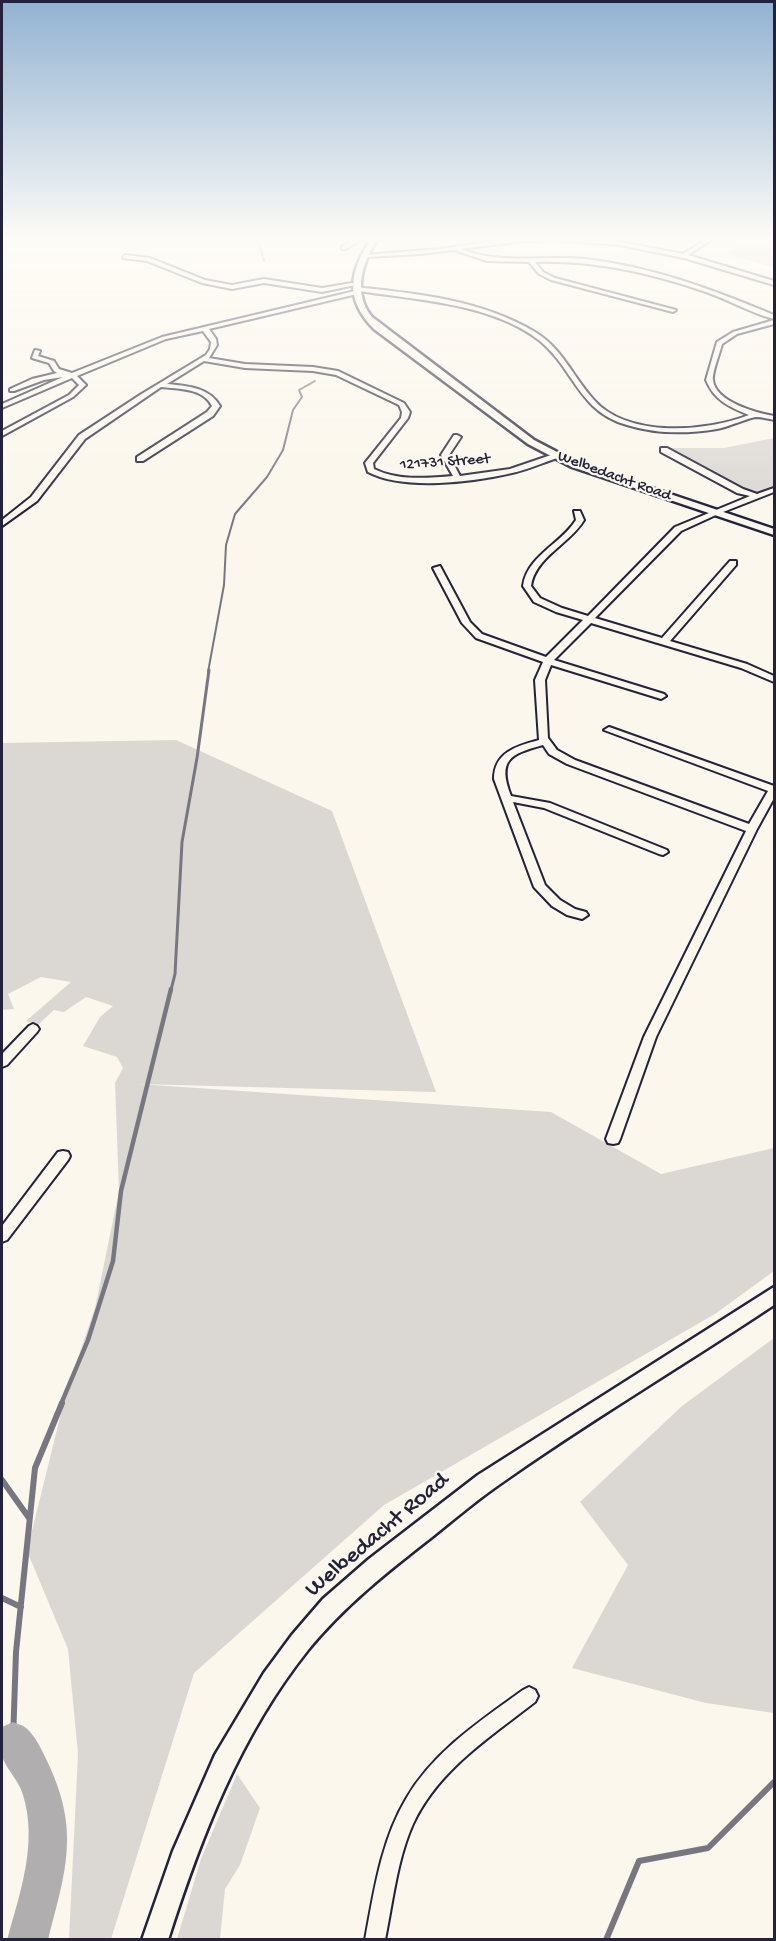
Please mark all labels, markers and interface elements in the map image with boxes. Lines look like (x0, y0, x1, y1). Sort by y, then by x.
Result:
street label: Welbedacht Road (555, 448, 673, 506)
street label: 121731 Street (399, 450, 491, 476)
street label: Welbedacht Road (300, 1467, 456, 1605)

